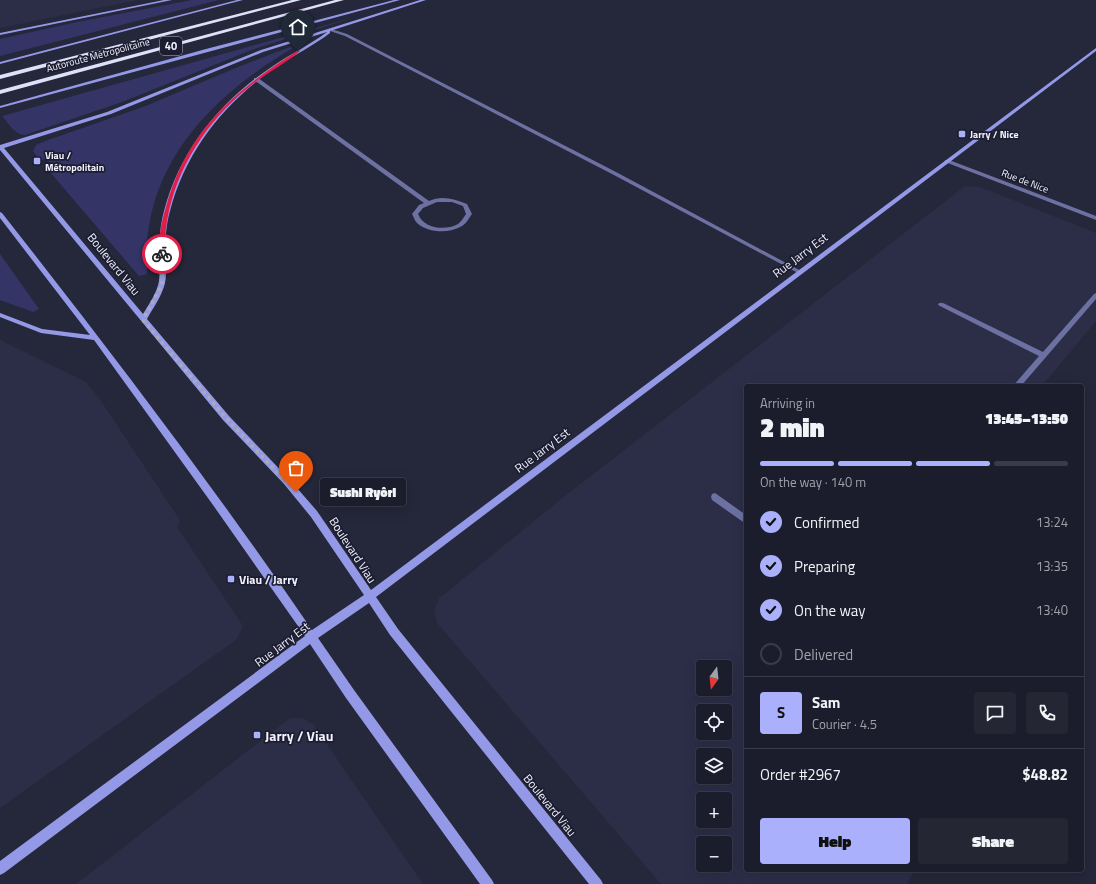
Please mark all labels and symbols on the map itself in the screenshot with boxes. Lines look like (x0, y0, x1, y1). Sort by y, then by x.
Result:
pin (281, 10, 315, 51)
street label: Autoroute Métropolitaine (45, 34, 151, 76)
road number: 40 (160, 37, 182, 55)
place label: Jarry / Nice (970, 127, 1019, 142)
marker: Jarry / Nice (957, 129, 967, 139)
place label: Viau / Métropolitain (45, 148, 104, 175)
marker: Viau / Métropolitain (32, 156, 42, 166)
street label: Rue de Nice (999, 165, 1051, 197)
street label: Rue Jarry Est (768, 227, 832, 282)
street label: Boulevard Viau (83, 229, 145, 299)
courier (142, 234, 182, 274)
street label: Rue Jarry Est (510, 422, 574, 477)
pin (279, 451, 313, 492)
callout: Sushi Ryôri (320, 478, 406, 506)
street label: Boulevard Viau (324, 513, 382, 587)
place label: Viau / Jarry (239, 570, 298, 589)
marker: Viau / Jarry (226, 574, 236, 584)
street label: Rue Jarry Est (250, 616, 314, 671)
north arrow (696, 660, 732, 696)
place label: Jarry / Viau (265, 725, 333, 746)
marker: Jarry / Viau (252, 730, 262, 740)
street label: Boulevard Viau (519, 770, 581, 840)

